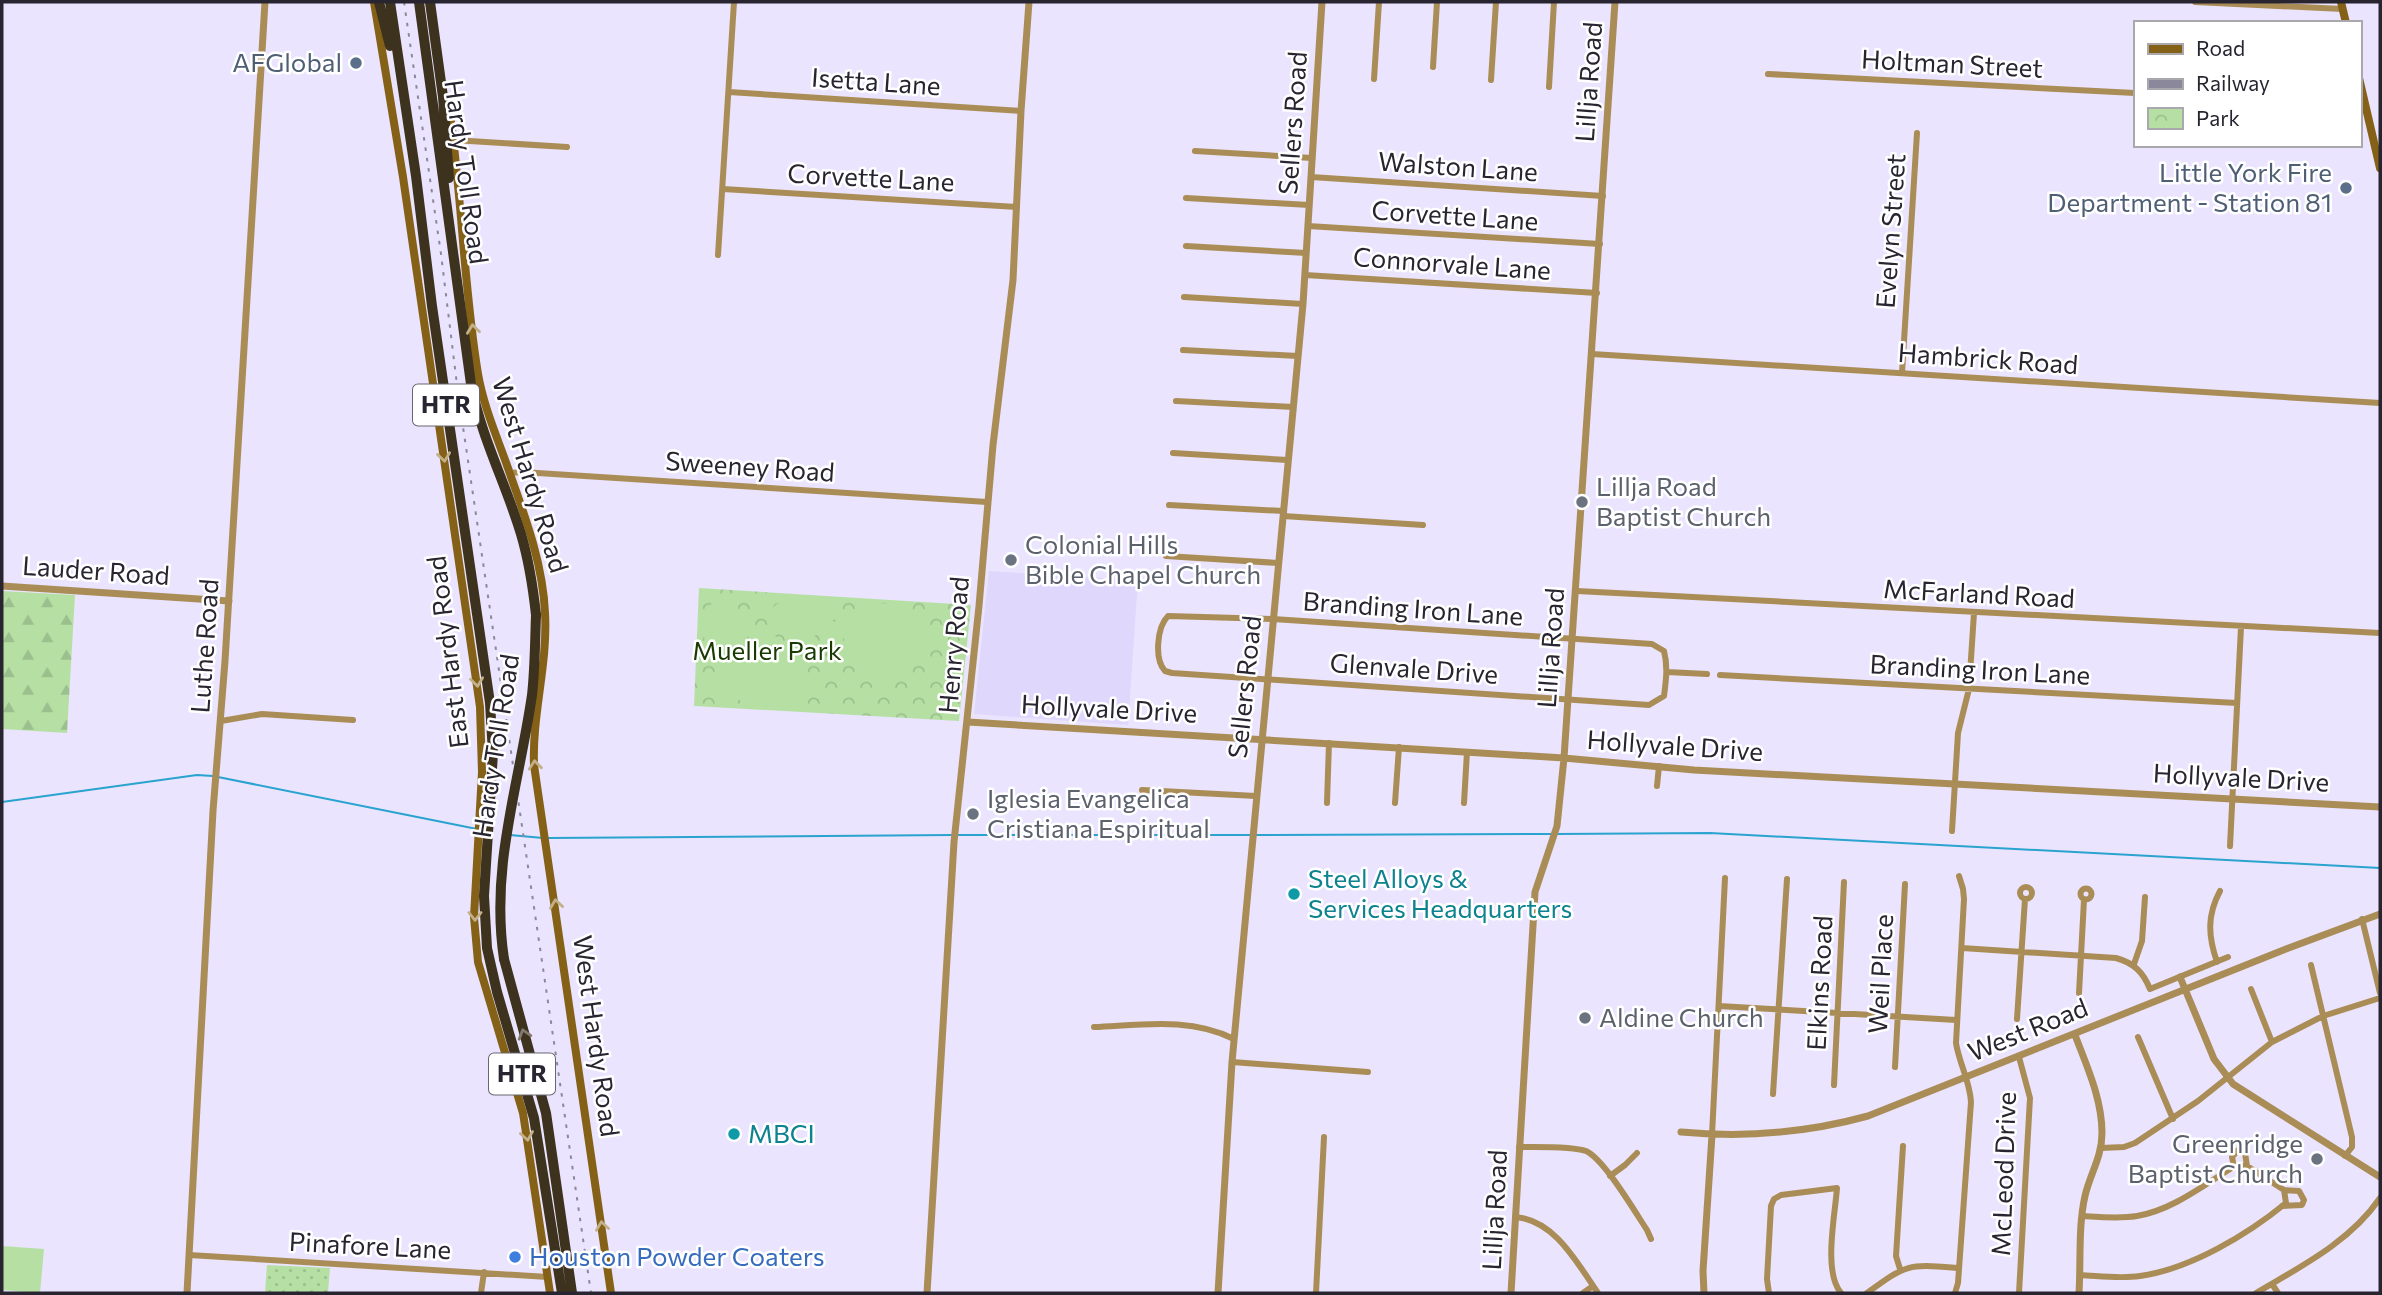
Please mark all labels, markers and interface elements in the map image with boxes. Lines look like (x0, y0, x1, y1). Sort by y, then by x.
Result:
street label: Lillja Road (1568, 21, 1607, 143)
legend (2134, 21, 2361, 147)
text: Road (2196, 35, 2245, 60)
street label: Holtman Street (1860, 42, 2044, 83)
place label: AFGlobal (232, 46, 342, 77)
street label: Sellers Road (1271, 50, 1312, 195)
marker: AFGlobal (348, 55, 364, 71)
street label: Isetta Lane (810, 61, 942, 100)
text: Railway (2196, 70, 2270, 95)
street label: Hardy Toll Road (439, 78, 496, 266)
text: Park (2196, 105, 2240, 130)
street label: Walston Lane (1377, 144, 1539, 187)
street label: Evelyn Street (1869, 152, 1910, 309)
place label: Little York Fire Department - Station 81 (2047, 156, 2332, 217)
street label: Corvette Lane (787, 157, 955, 196)
marker: Little York Fire Department - Station 81 (2338, 180, 2354, 196)
street label: Corvette Lane (1371, 193, 1540, 236)
street label: Connorvale Lane (1352, 240, 1552, 285)
one-way arrow (465, 323, 480, 334)
street label: Hambrick Road (1897, 336, 2079, 379)
street label: West Hardy Road (487, 373, 576, 576)
road number: HTR (413, 384, 479, 426)
street label: Sweeney Road (664, 444, 836, 487)
one-way arrow (436, 451, 451, 463)
place label: Lillja Road Baptist Church (1596, 470, 1771, 531)
marker: Lillja Road Baptist Church (1574, 494, 1590, 510)
place label: Colonial Hills Bible Chapel Church (1025, 528, 1261, 589)
street label: Lauder Road (21, 549, 171, 590)
marker: Colonial Hills Bible Chapel Church (1003, 552, 1019, 568)
street label: East Hardy Road (419, 554, 474, 750)
street label: McFarland Road (1882, 572, 2076, 613)
street label: Henry Road (931, 575, 974, 715)
street label: Luthe Road (183, 578, 224, 714)
street label: Branding Iron Lane (1302, 584, 1524, 631)
street label: Lillja Road (1530, 587, 1569, 709)
street label: Sellers Road (1221, 614, 1266, 760)
park label: Mueller Park (692, 634, 842, 665)
street label: Glenvale Drive (1329, 646, 1499, 689)
street label: Branding Iron Lane (1869, 647, 2091, 690)
street label: Hardy Toll Road (465, 652, 524, 840)
one-way arrow (469, 676, 484, 688)
street label: Hollyvale Drive (1020, 687, 1198, 728)
street label: Hollyvale Drive (1586, 723, 1764, 766)
street label: Hollyvale Drive (2152, 756, 2330, 797)
one-way arrow (528, 759, 543, 770)
place label: Iglesia Evangelica Cristiana Espiritual (987, 782, 1210, 843)
marker: Iglesia Evangelica Cristiana Espiritual (965, 806, 981, 822)
place label: Steel Alloys & Services Headquarters (1308, 862, 1572, 923)
marker: Steel Alloys & Services Headquarters (1286, 886, 1302, 902)
one-way arrow (548, 898, 563, 909)
one-way arrow (467, 911, 483, 921)
street label: Weil Place (1861, 913, 1898, 1035)
street label: Elkins Road (1799, 915, 1838, 1051)
street label: West Hardy Road (568, 933, 627, 1138)
street label: West Road (1963, 991, 2092, 1067)
place label: Aldine Church (1599, 1001, 1764, 1032)
marker: Aldine Church (1577, 1010, 1593, 1026)
one-way arrow (517, 1028, 532, 1040)
road number: HTR (489, 1054, 555, 1094)
street label: McLeod Drive (1984, 1091, 2021, 1257)
place label: MBCI (748, 1117, 815, 1148)
marker: MBCI (726, 1126, 742, 1142)
place label: Greenridge Baptist Church (2128, 1127, 2303, 1188)
one-way arrow (519, 1130, 534, 1142)
street label: Lillja Road (1475, 1149, 1512, 1271)
marker: Greenridge Baptist Church (2309, 1151, 2325, 1167)
one-way arrow (594, 1220, 609, 1232)
street label: Pinafore Lane (288, 1225, 452, 1264)
place label: Houston Powder Coaters (529, 1240, 825, 1271)
marker: Houston Powder Coaters (507, 1249, 523, 1265)

